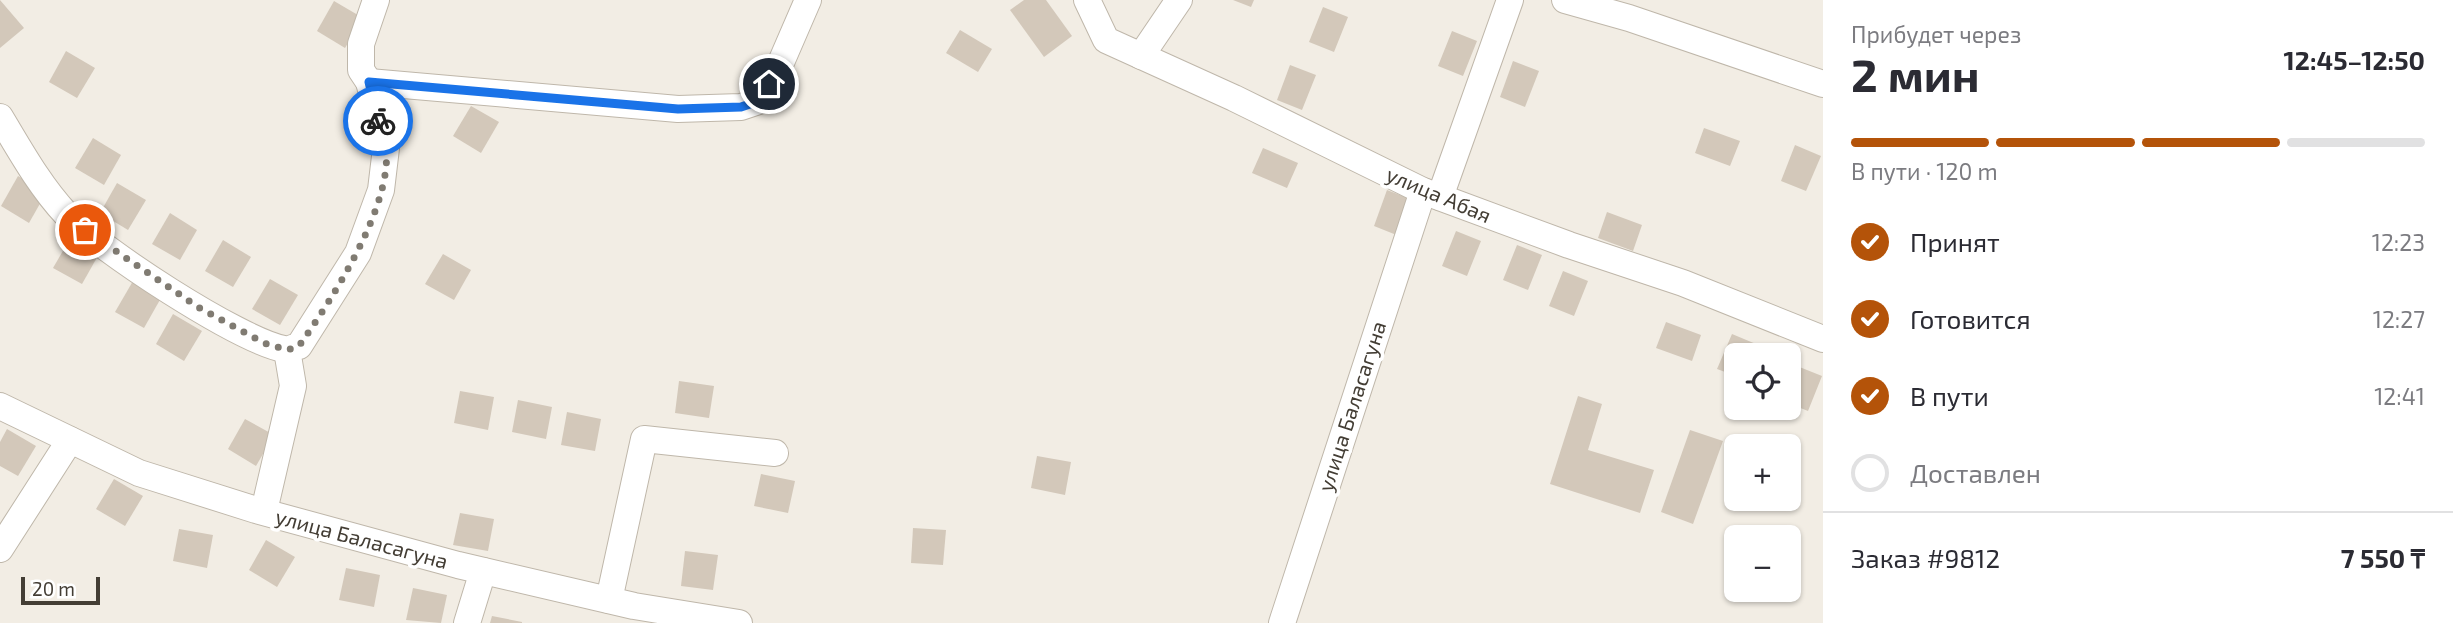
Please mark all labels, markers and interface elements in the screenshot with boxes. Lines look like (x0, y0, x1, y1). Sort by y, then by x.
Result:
text: Прибудет через (1851, 20, 2021, 48)
text: 12:45–12:50 (2284, 44, 2425, 75)
text: 2 мин (1851, 46, 1980, 101)
pin (739, 54, 799, 114)
icon: home (750, 65, 788, 103)
courier (343, 86, 413, 156)
icon: bike (359, 102, 397, 140)
text: В пути · 120 m (1851, 157, 1998, 185)
street label: улица Абая (1382, 161, 1495, 228)
pin (55, 200, 115, 260)
icon: bag (66, 211, 104, 249)
icon: check (1851, 223, 1889, 261)
text: Принят (1910, 226, 2000, 257)
text: 12:23 (2372, 228, 2425, 256)
icon: check (1851, 300, 1889, 338)
text: Готовится (1910, 303, 2031, 334)
text: 12:27 (2373, 305, 2425, 333)
street label: улица Баласагуна (1312, 318, 1391, 495)
map controls (1724, 343, 1801, 602)
button: locate (1724, 343, 1801, 420)
icon: check (1851, 377, 1889, 415)
text: В пути (1910, 380, 1989, 411)
text: 12:41 (2374, 382, 2425, 410)
button: + (1724, 434, 1801, 511)
text: Доставлен (1910, 457, 2041, 488)
street label: улица Баласагуна (273, 503, 451, 574)
button: − (1724, 525, 1801, 602)
text: Заказ #9812 (1851, 542, 2000, 573)
text: 7 550 ₸ (2341, 542, 2425, 573)
scale bar (21, 574, 100, 606)
text: 20 m (32, 577, 75, 600)

